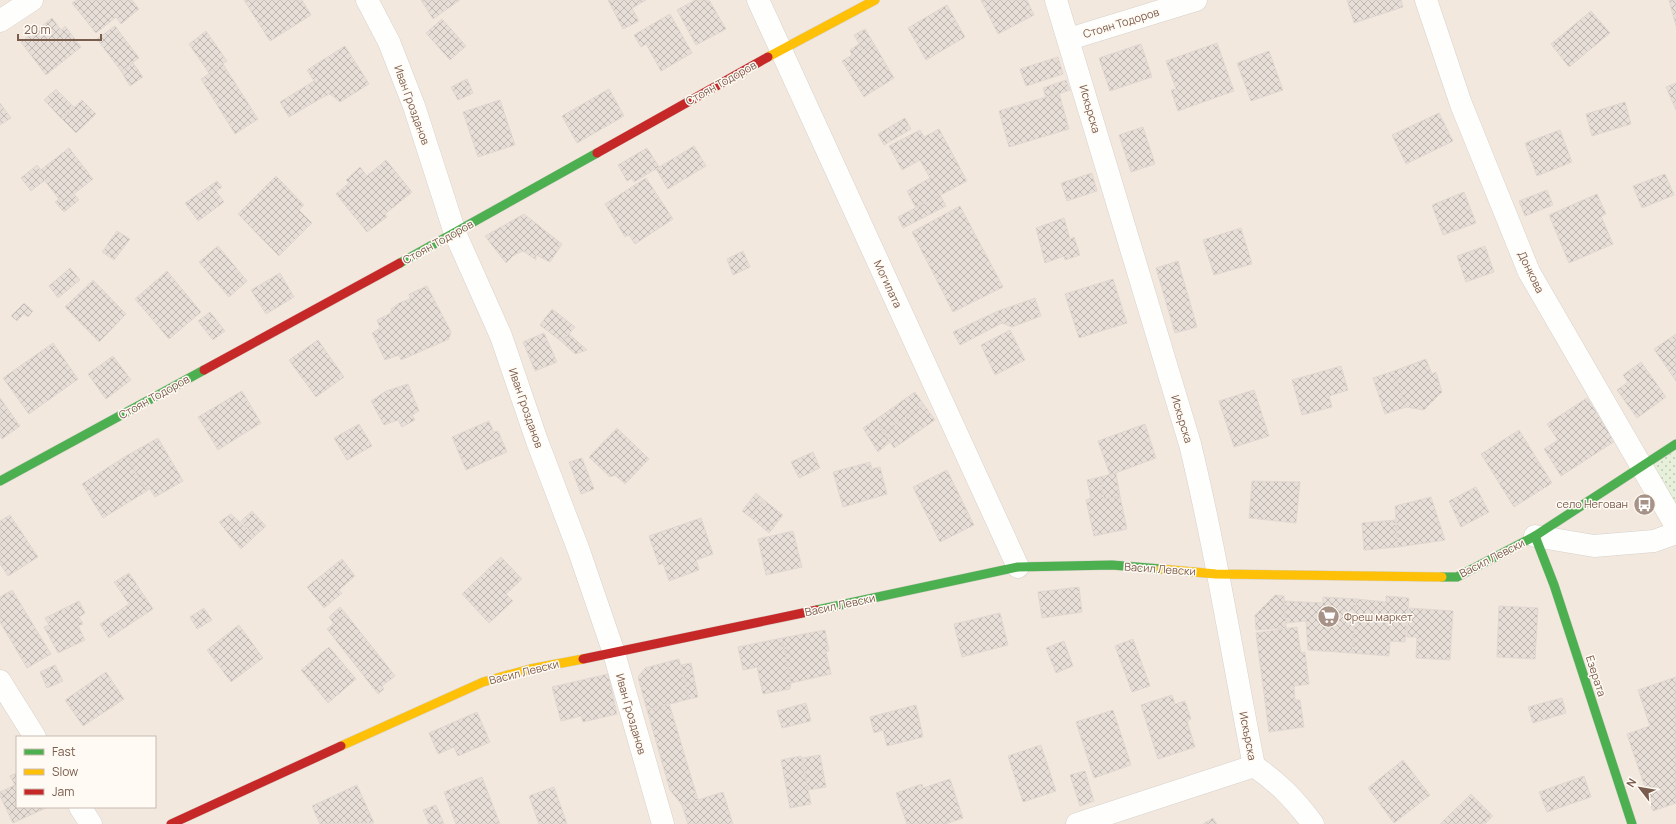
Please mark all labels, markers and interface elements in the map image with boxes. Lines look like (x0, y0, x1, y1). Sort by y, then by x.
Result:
street label: Стоян Тодоров (1081, 4, 1161, 41)
scale bar (18, 16, 101, 42)
text: 20 m (24, 21, 51, 38)
street label: Стоян Тодоров (683, 57, 759, 108)
street label: Иван Грозданов (391, 63, 434, 147)
street label: Искърска (1076, 83, 1104, 135)
street label: Стоян Тодоров (400, 216, 476, 267)
street label: Донкова (1515, 248, 1548, 295)
street label: Могилата (871, 257, 906, 310)
street label: Иван Грозданов (506, 366, 547, 450)
street label: Стоян Тодоров (116, 371, 192, 422)
street label: Искърска (1168, 393, 1197, 445)
bus stop icon: село Негован (1631, 491, 1657, 517)
place label: село Негован (1556, 496, 1628, 511)
street label: Васил Левски (1456, 535, 1527, 580)
street label: Васил Левски (1124, 559, 1196, 578)
street label: Васил Левски (803, 590, 876, 619)
supermarket icon: Фреш маркет (1316, 604, 1342, 630)
place label: Фреш маркет (1344, 609, 1413, 624)
street label: Езерата (1583, 653, 1610, 698)
street label: Васил Левски (487, 656, 560, 687)
street label: Иван Грозданов (613, 672, 650, 756)
street label: Искърска (1236, 710, 1261, 762)
legend (16, 736, 156, 808)
text: Fast (52, 743, 76, 760)
text: Slow (52, 763, 78, 780)
north arrow (1620, 768, 1660, 808)
text: N (1623, 775, 1640, 790)
text: Jam (52, 783, 74, 800)

